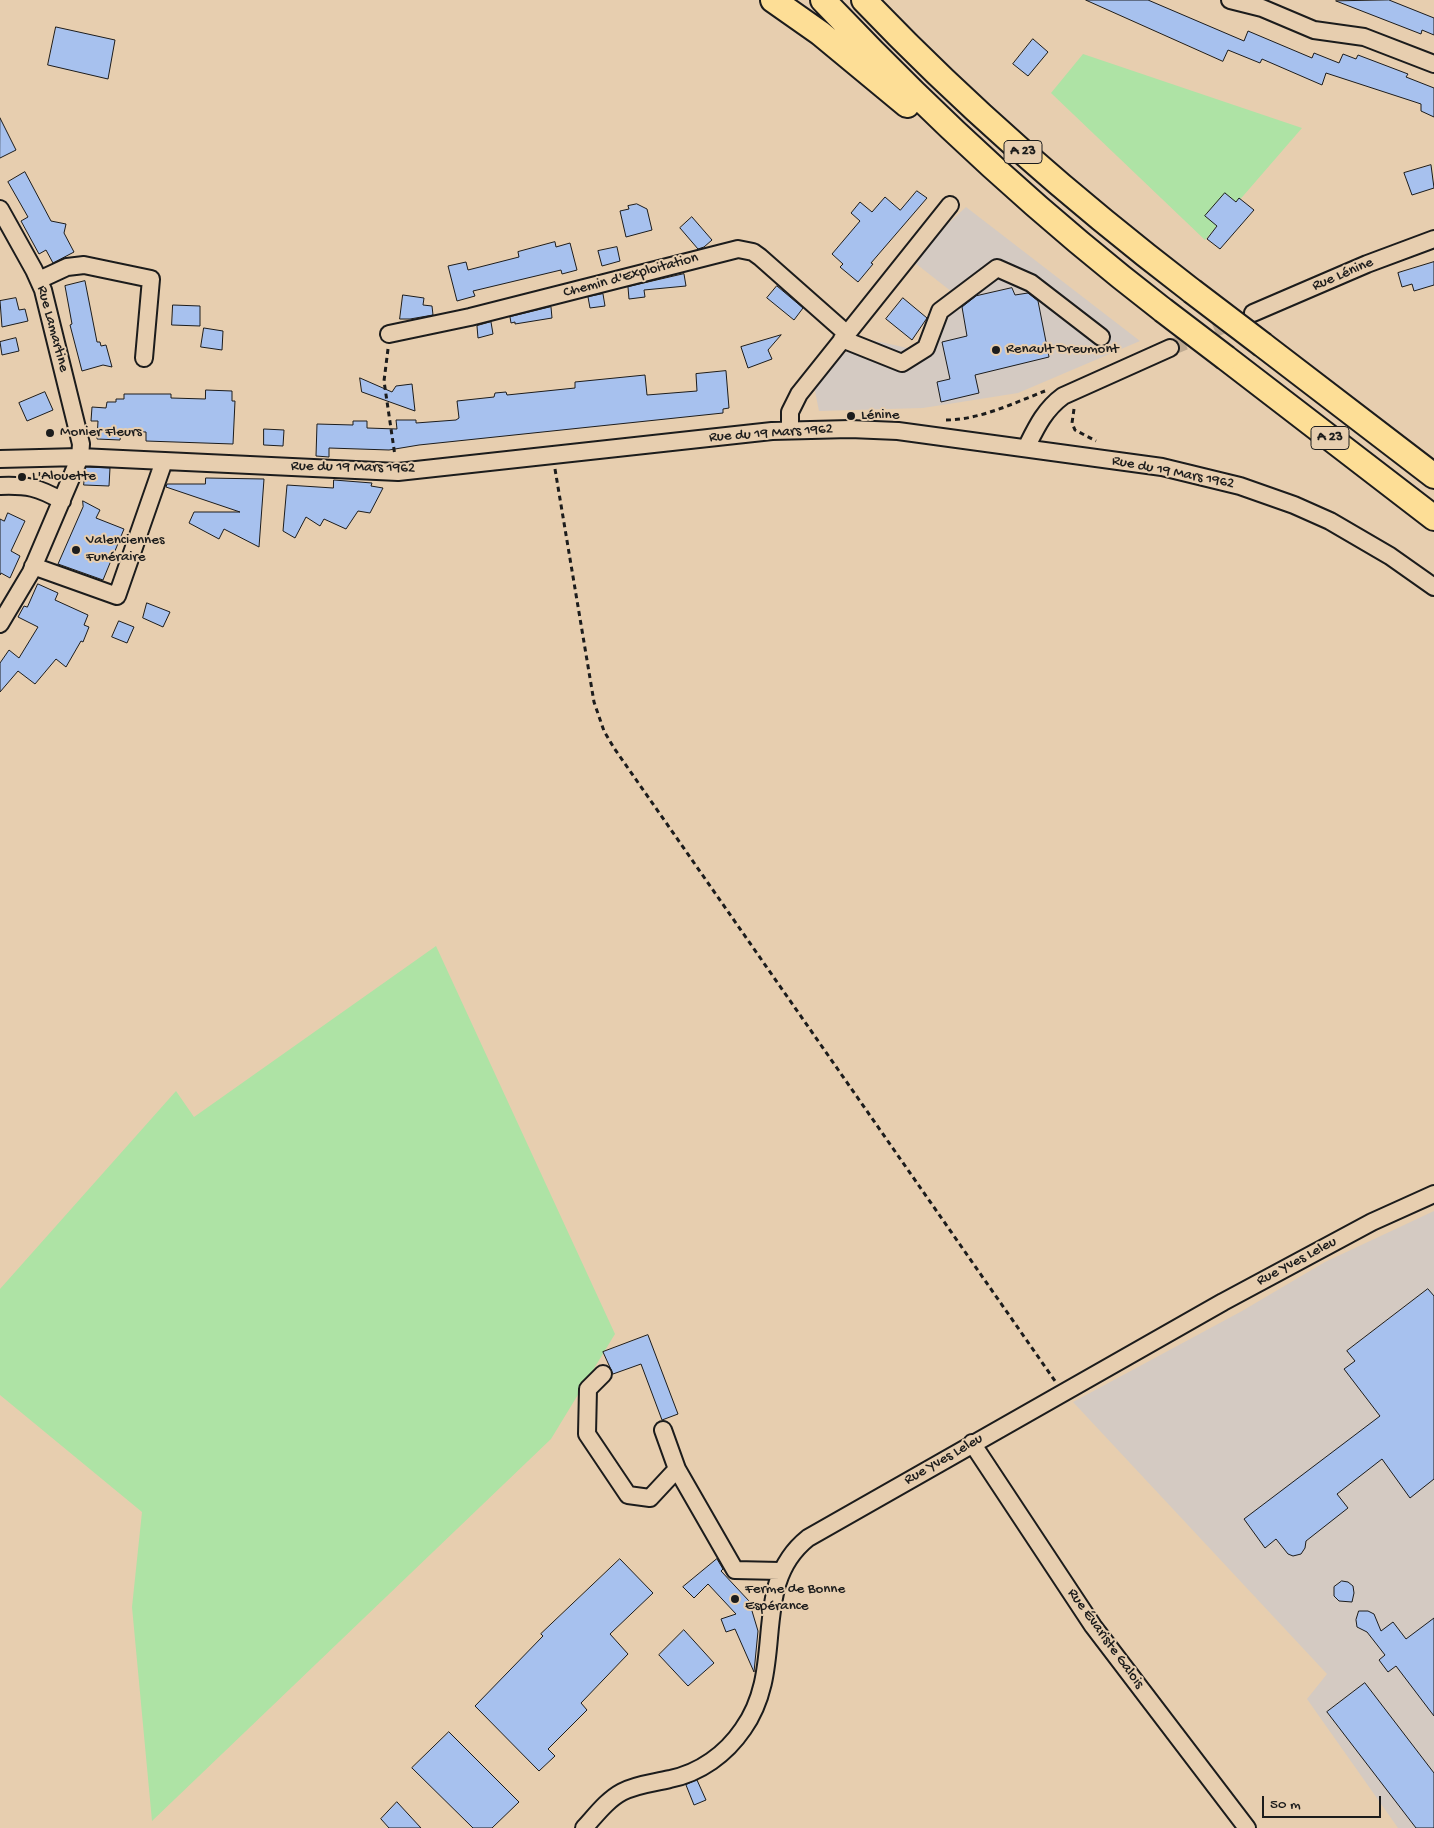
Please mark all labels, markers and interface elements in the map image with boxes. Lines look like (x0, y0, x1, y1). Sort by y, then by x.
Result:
road number: A 23 (1004, 140, 1042, 163)
street label: Chemin d'Exploitation (562, 249, 700, 303)
street label: Rue Lénine (1310, 254, 1376, 296)
street label: Rue Lamartine (32, 284, 72, 374)
place label: Renault Dreumont (1006, 341, 1119, 359)
marker: Renault Dreumont (990, 344, 1002, 356)
place label: Lénine (861, 407, 899, 425)
marker: Lénine (845, 410, 857, 422)
street label: Rue du 19 Mars 1962 (708, 421, 834, 447)
place label: Monier Fleurs (60, 424, 142, 442)
road number: A 23 (1311, 426, 1349, 449)
marker: Monier Fleurs (44, 427, 56, 439)
street label: Rue du 19 Mars 1962 (1110, 452, 1236, 494)
street label: Rue du 19 Mars 1962 (291, 458, 415, 478)
place label: L'Alouette (32, 468, 96, 486)
marker: L'Alouette (16, 471, 28, 483)
place label: Valenciennes Funéraire (86, 532, 164, 567)
marker: Valenciennes Funéraire (70, 544, 82, 556)
street label: Rue Yves Leleu (1254, 1233, 1340, 1291)
street label: Rue Yves Leleu (901, 1430, 987, 1490)
place label: Ferme de Bonne Espérance (745, 1581, 845, 1616)
street label: Rue Évariste Galois (1063, 1585, 1147, 1693)
marker: Ferme de Bonne Espérance (729, 1593, 741, 1605)
scale bar (1264, 1786, 1383, 1818)
text: 50 m (1270, 1796, 1301, 1814)

